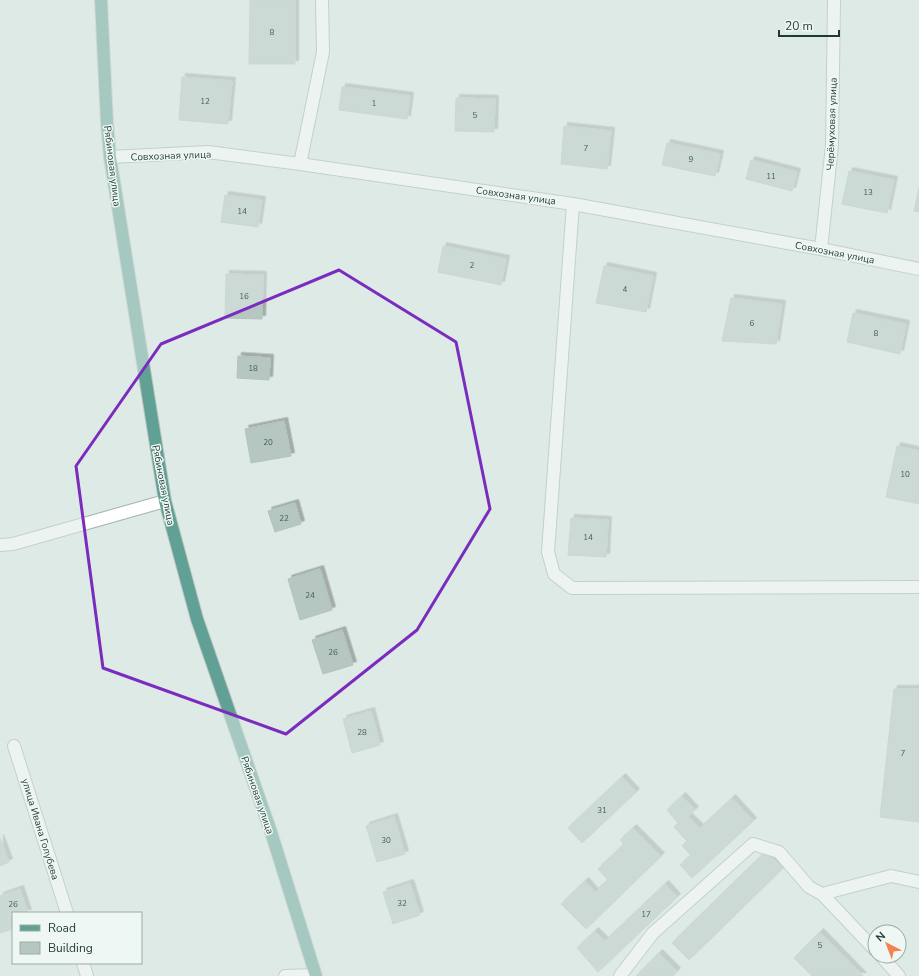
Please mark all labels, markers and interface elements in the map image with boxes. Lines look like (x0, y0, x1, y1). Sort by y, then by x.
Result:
scale bar (779, 12, 839, 38)
text: 20 m (785, 18, 813, 34)
house number: 8 (270, 27, 275, 38)
street label: Черёмуховая улица (823, 77, 841, 171)
house number: 12 (200, 96, 210, 107)
house number: 1 (372, 98, 377, 109)
house number: 5 (473, 110, 478, 121)
street label: Рябиновая улица (100, 125, 124, 207)
house number: 7 (584, 143, 589, 154)
street label: Совхозная улица (130, 148, 212, 164)
house number: 9 (689, 154, 694, 165)
house number: 11 (766, 171, 776, 182)
street label: Совхозная улица (475, 183, 557, 209)
house number: 13 (863, 187, 873, 198)
house number: 14 (237, 206, 247, 217)
street label: Совхозная улица (794, 238, 876, 268)
house number: 2 (470, 260, 475, 271)
house number: 4 (623, 284, 628, 295)
house number: 16 (239, 291, 249, 302)
house number: 6 (750, 318, 755, 329)
house number: 8 (874, 328, 879, 339)
house number: 18 (248, 363, 258, 374)
house number: 20 (263, 437, 273, 448)
street label: Рябиновая улица (148, 444, 178, 527)
house number: 10 (900, 469, 910, 480)
house number: 22 (279, 513, 289, 524)
house number: 14 (583, 532, 593, 543)
house number: 24 (305, 590, 315, 601)
house number: 26 (328, 647, 338, 658)
house number: 28 (357, 727, 367, 738)
house number: 7 (901, 748, 906, 759)
street label: Рябиновая улица (237, 755, 277, 836)
street label: улица Ивана Голубева (18, 777, 62, 882)
house number: 31 (597, 805, 607, 816)
house number: 30 (381, 835, 391, 846)
house number: 32 (397, 898, 407, 909)
house number: 26 (8, 899, 18, 910)
house number: 17 (641, 909, 651, 920)
legend (12, 912, 142, 964)
text: Road (48, 920, 76, 936)
north arrow (867, 924, 907, 964)
text: N (873, 929, 889, 945)
text: Building (48, 940, 93, 956)
house number: 5 (818, 940, 823, 951)

